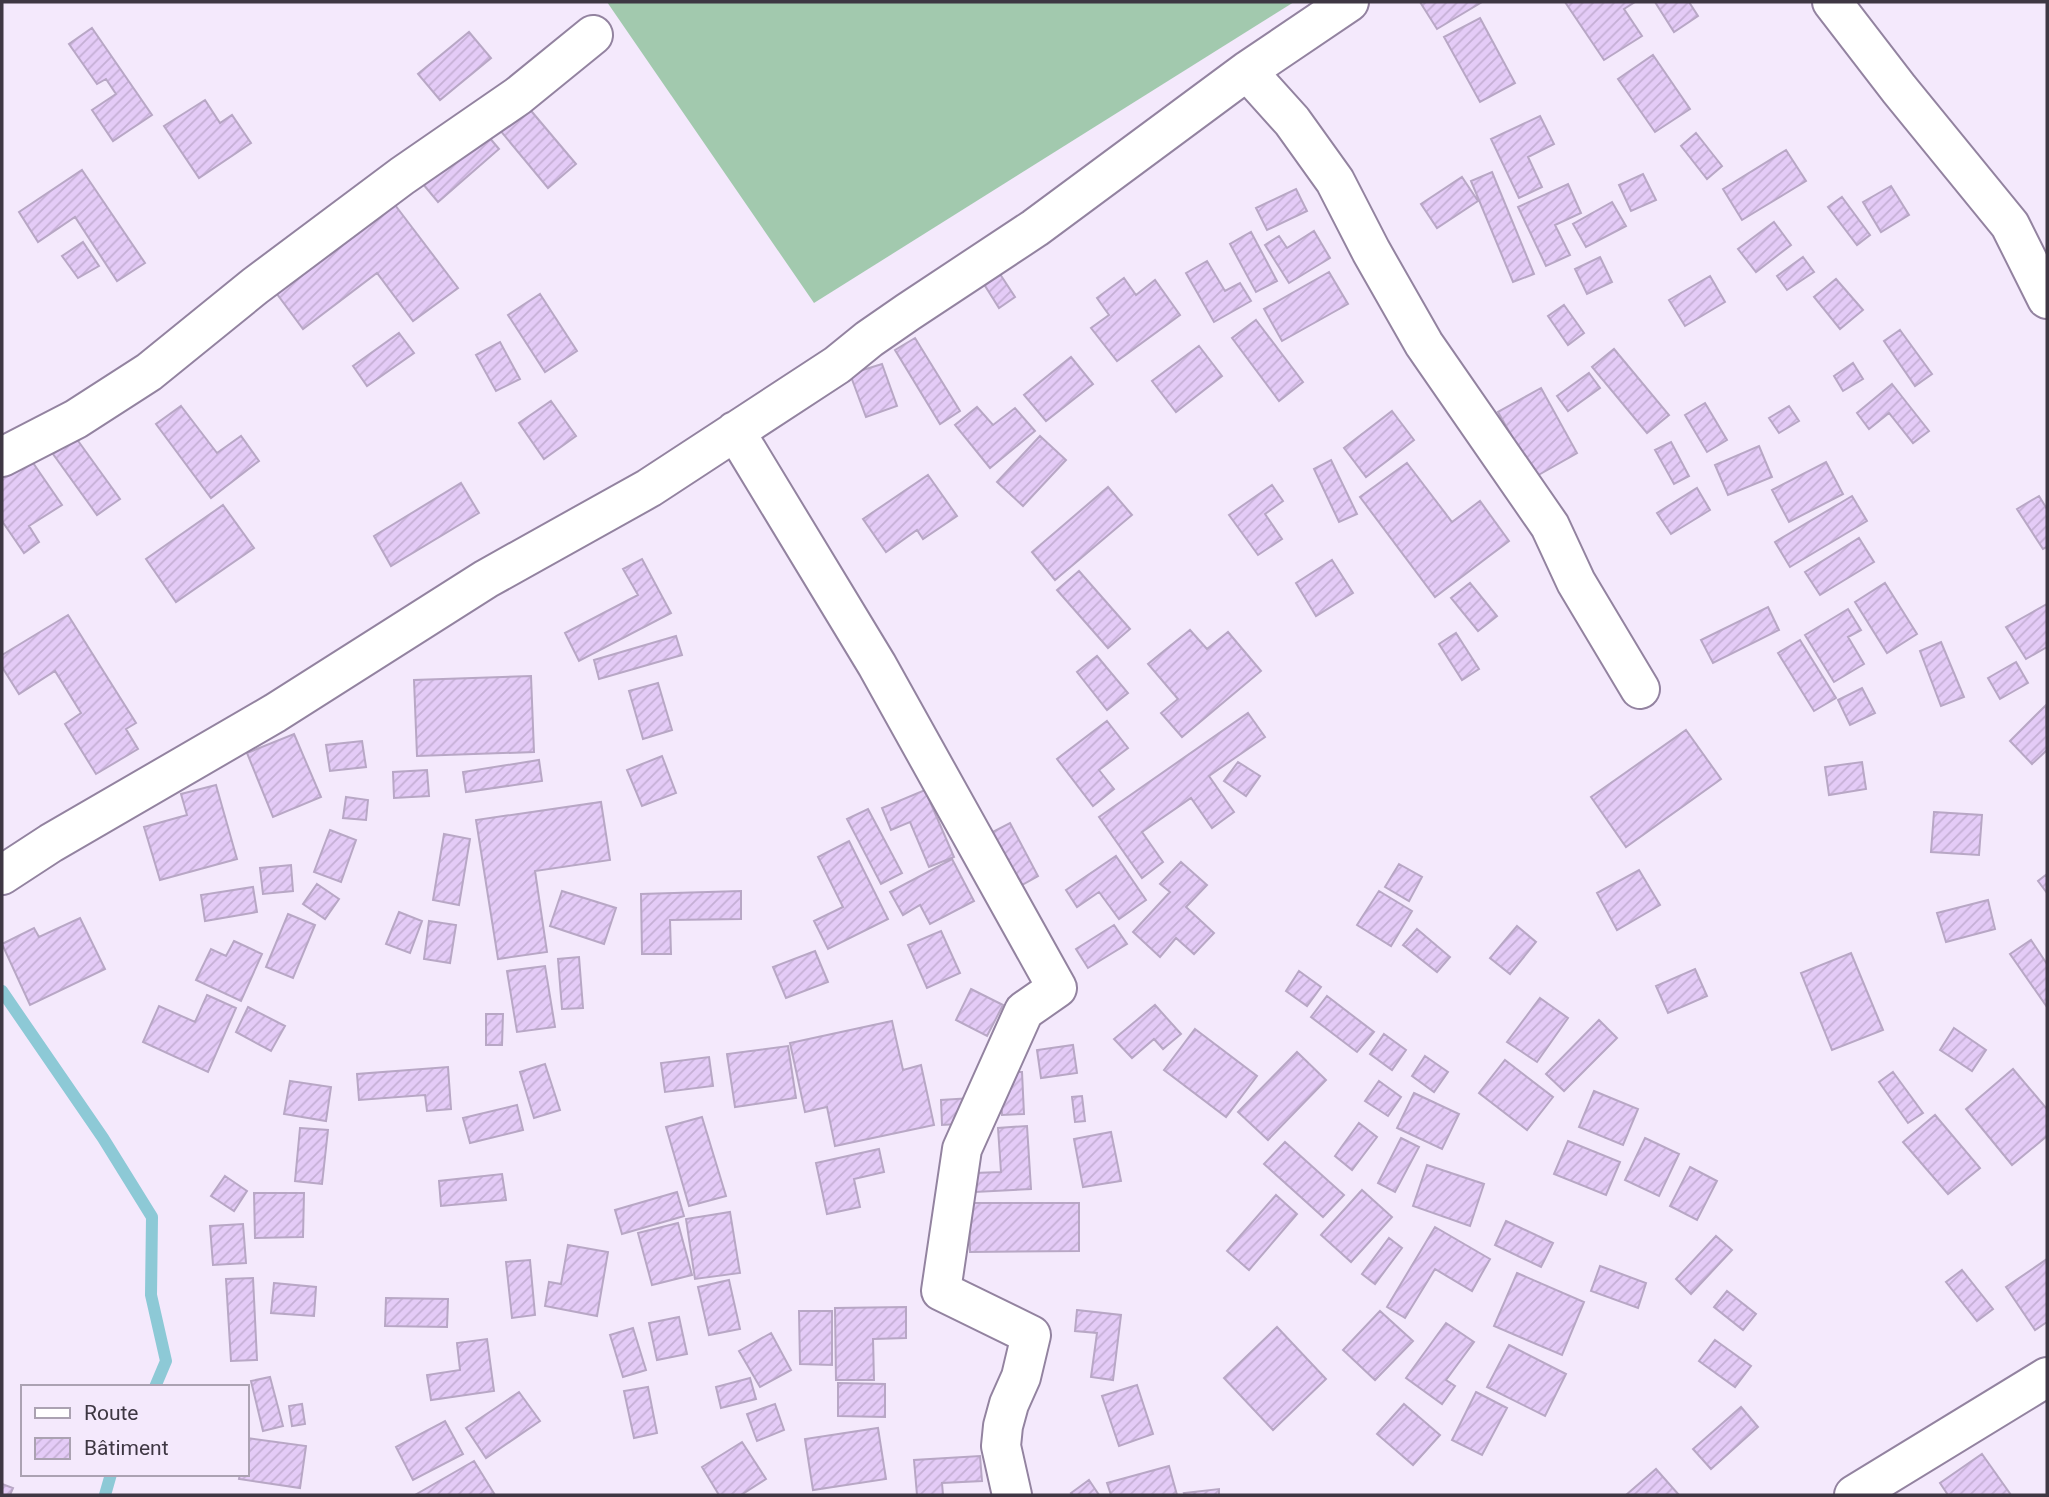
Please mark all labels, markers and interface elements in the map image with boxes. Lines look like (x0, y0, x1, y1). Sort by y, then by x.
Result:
legend (21, 1385, 248, 1476)
text: Route (84, 1401, 139, 1425)
text: Bâtiment (84, 1436, 169, 1460)

